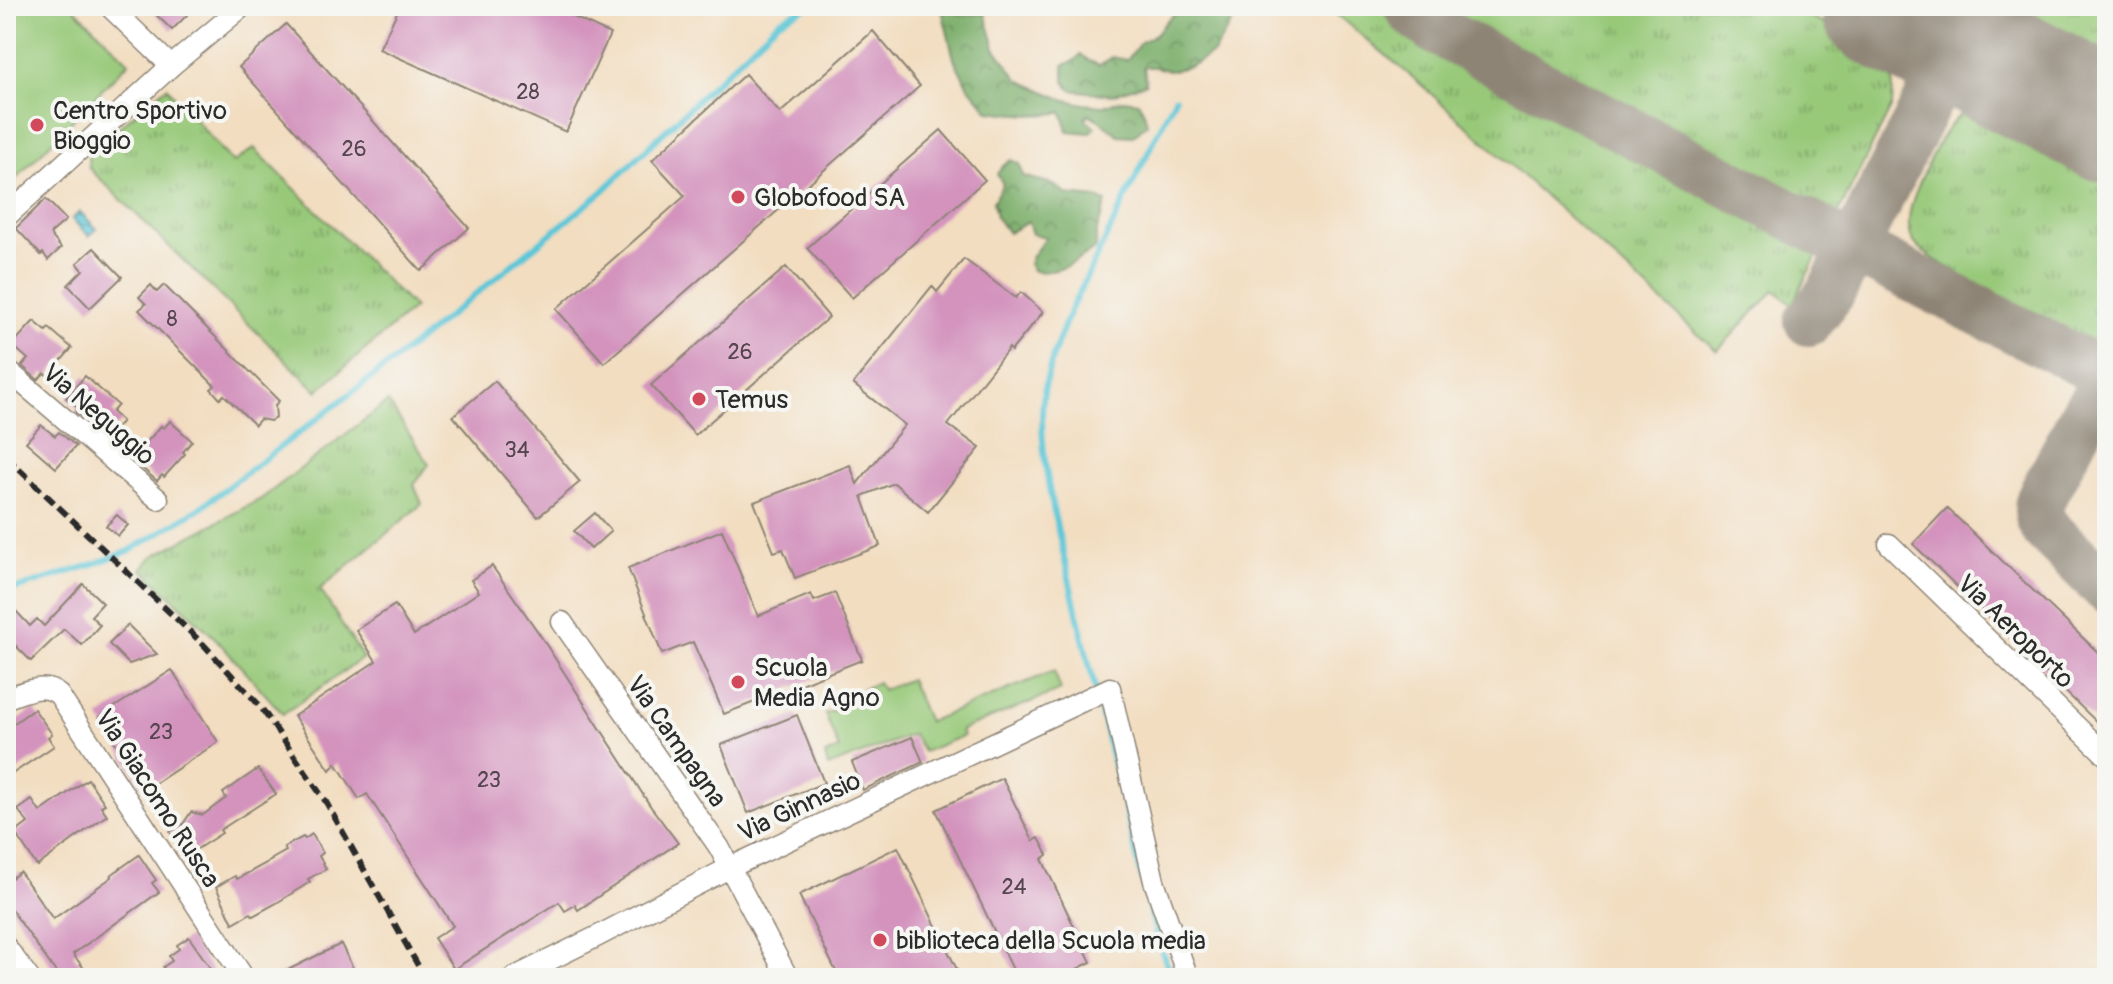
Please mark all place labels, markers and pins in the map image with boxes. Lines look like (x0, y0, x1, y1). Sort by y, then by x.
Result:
place label: Centro Sportivo Bioggio (53, 95, 227, 157)
marker: Centro Sportivo Bioggio (28, 116, 46, 134)
place label: Globofood SA (754, 182, 905, 214)
marker: Globofood SA (729, 188, 747, 206)
place label: Temus (715, 384, 789, 416)
marker: Temus (690, 390, 708, 408)
place label: Scuola Media Agno (754, 652, 880, 714)
marker: Scuola Media Agno (729, 673, 747, 691)
place label: biblioteca della Scuola media (896, 925, 1206, 957)
marker: biblioteca della Scuola media (871, 931, 889, 949)

